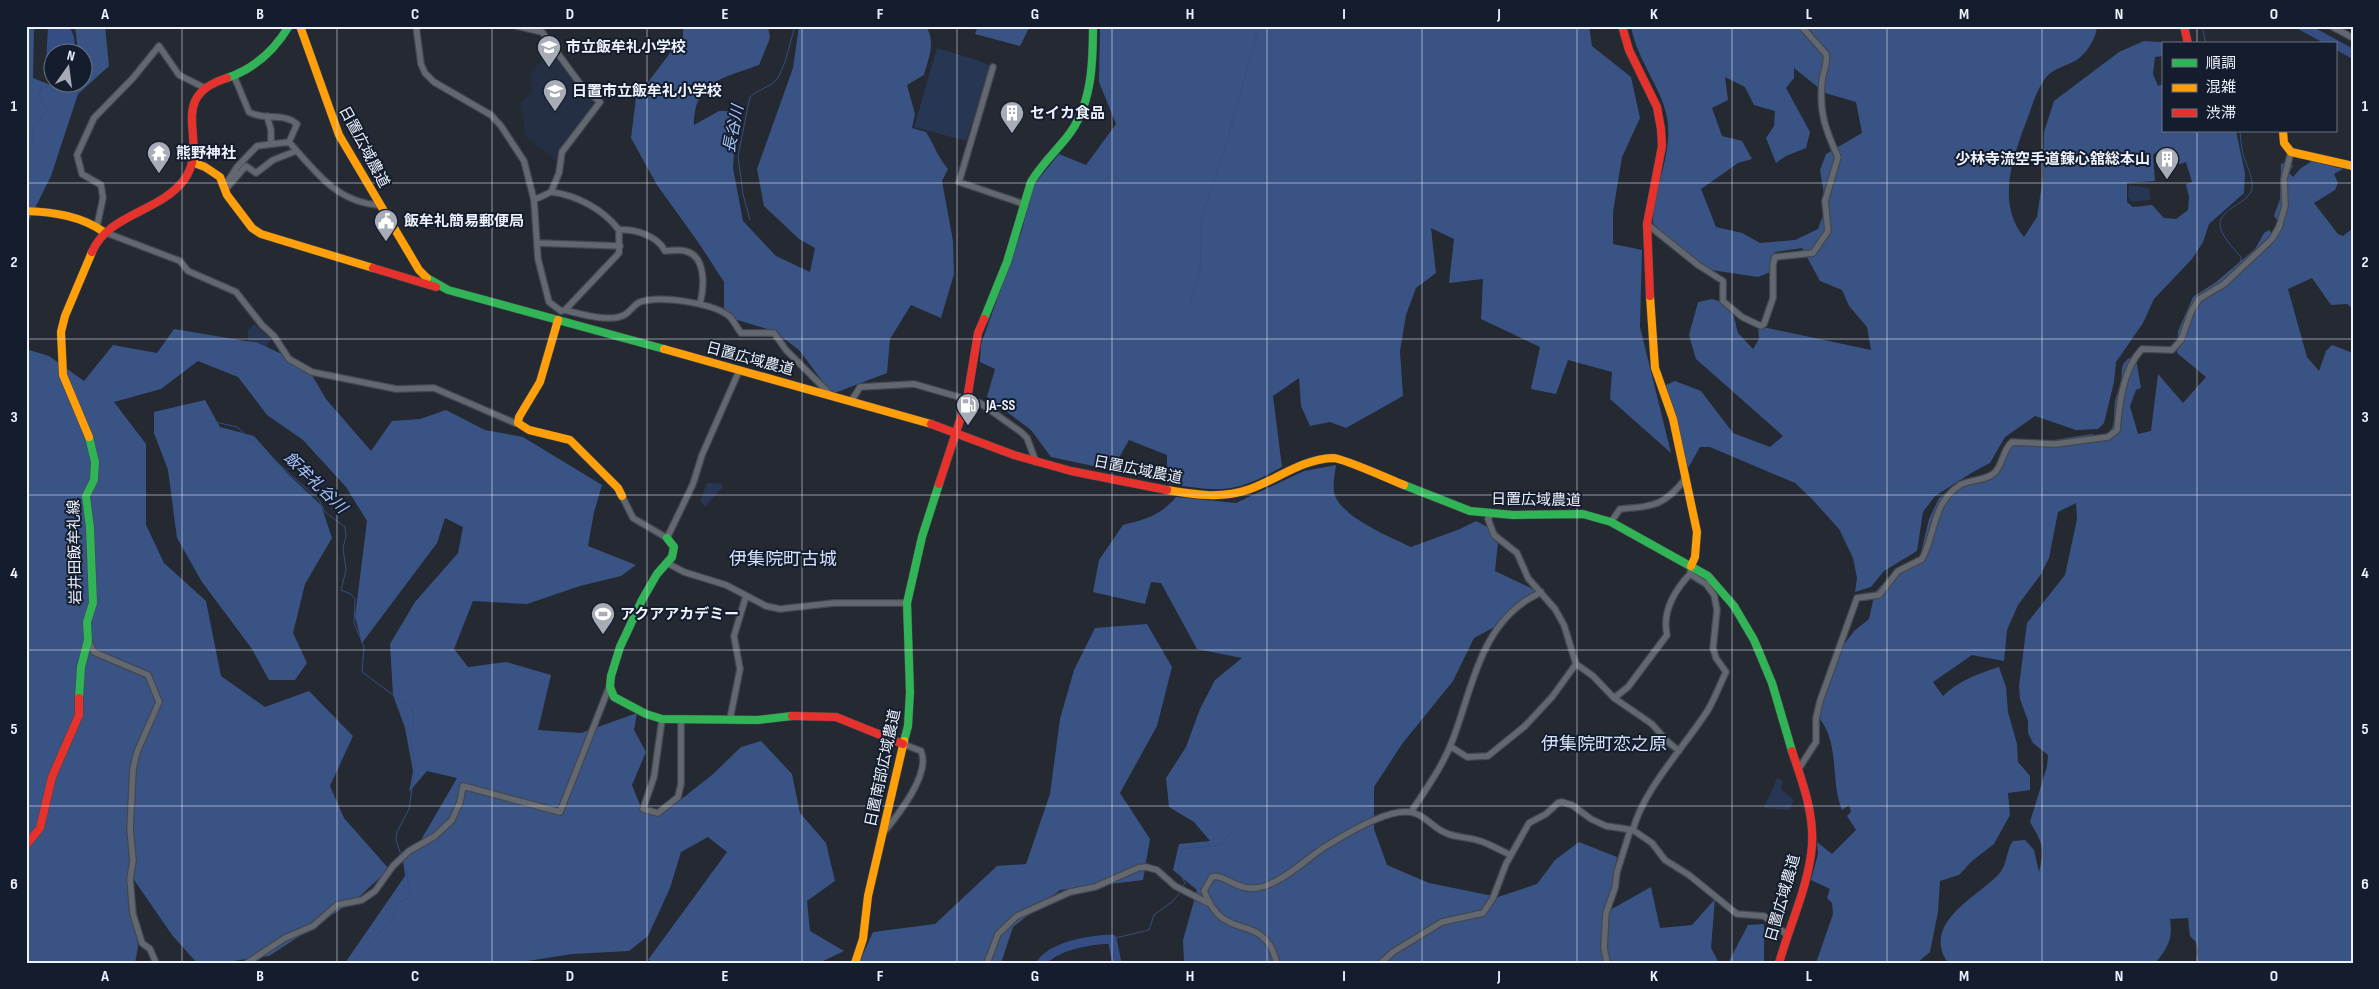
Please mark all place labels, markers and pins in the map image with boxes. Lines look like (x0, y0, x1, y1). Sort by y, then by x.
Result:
school or university icon: 市立飯牟礼小学校 (536, 34, 562, 68)
place label: 市立飯牟礼小学校 (566, 38, 686, 57)
school or university icon: 日置市立飯牟礼小学校 (542, 78, 568, 112)
place label: 日置市立飯牟礼小学校 (572, 82, 722, 101)
building icon: セイカ食品 (999, 100, 1025, 134)
place label: セイカ食品 (1030, 104, 1105, 123)
temple icon: 熊野神社 (146, 140, 172, 174)
place label: 熊野神社 (176, 144, 236, 163)
building icon: 少林寺流空手道錬心舘総本山 (2154, 146, 2180, 180)
place label: 少林寺流空手道錬心舘総本山 (1955, 150, 2150, 169)
public building icon: 飯牟礼簡易郵便局 (373, 208, 399, 242)
place label: 飯牟礼簡易郵便局 (404, 212, 524, 231)
fuel station icon: JA-SS (955, 392, 981, 426)
place label: JA-SS (985, 396, 1015, 415)
sports icon: アクアアカデミー (590, 601, 616, 635)
place label: アクアアカデミー (620, 605, 739, 624)

